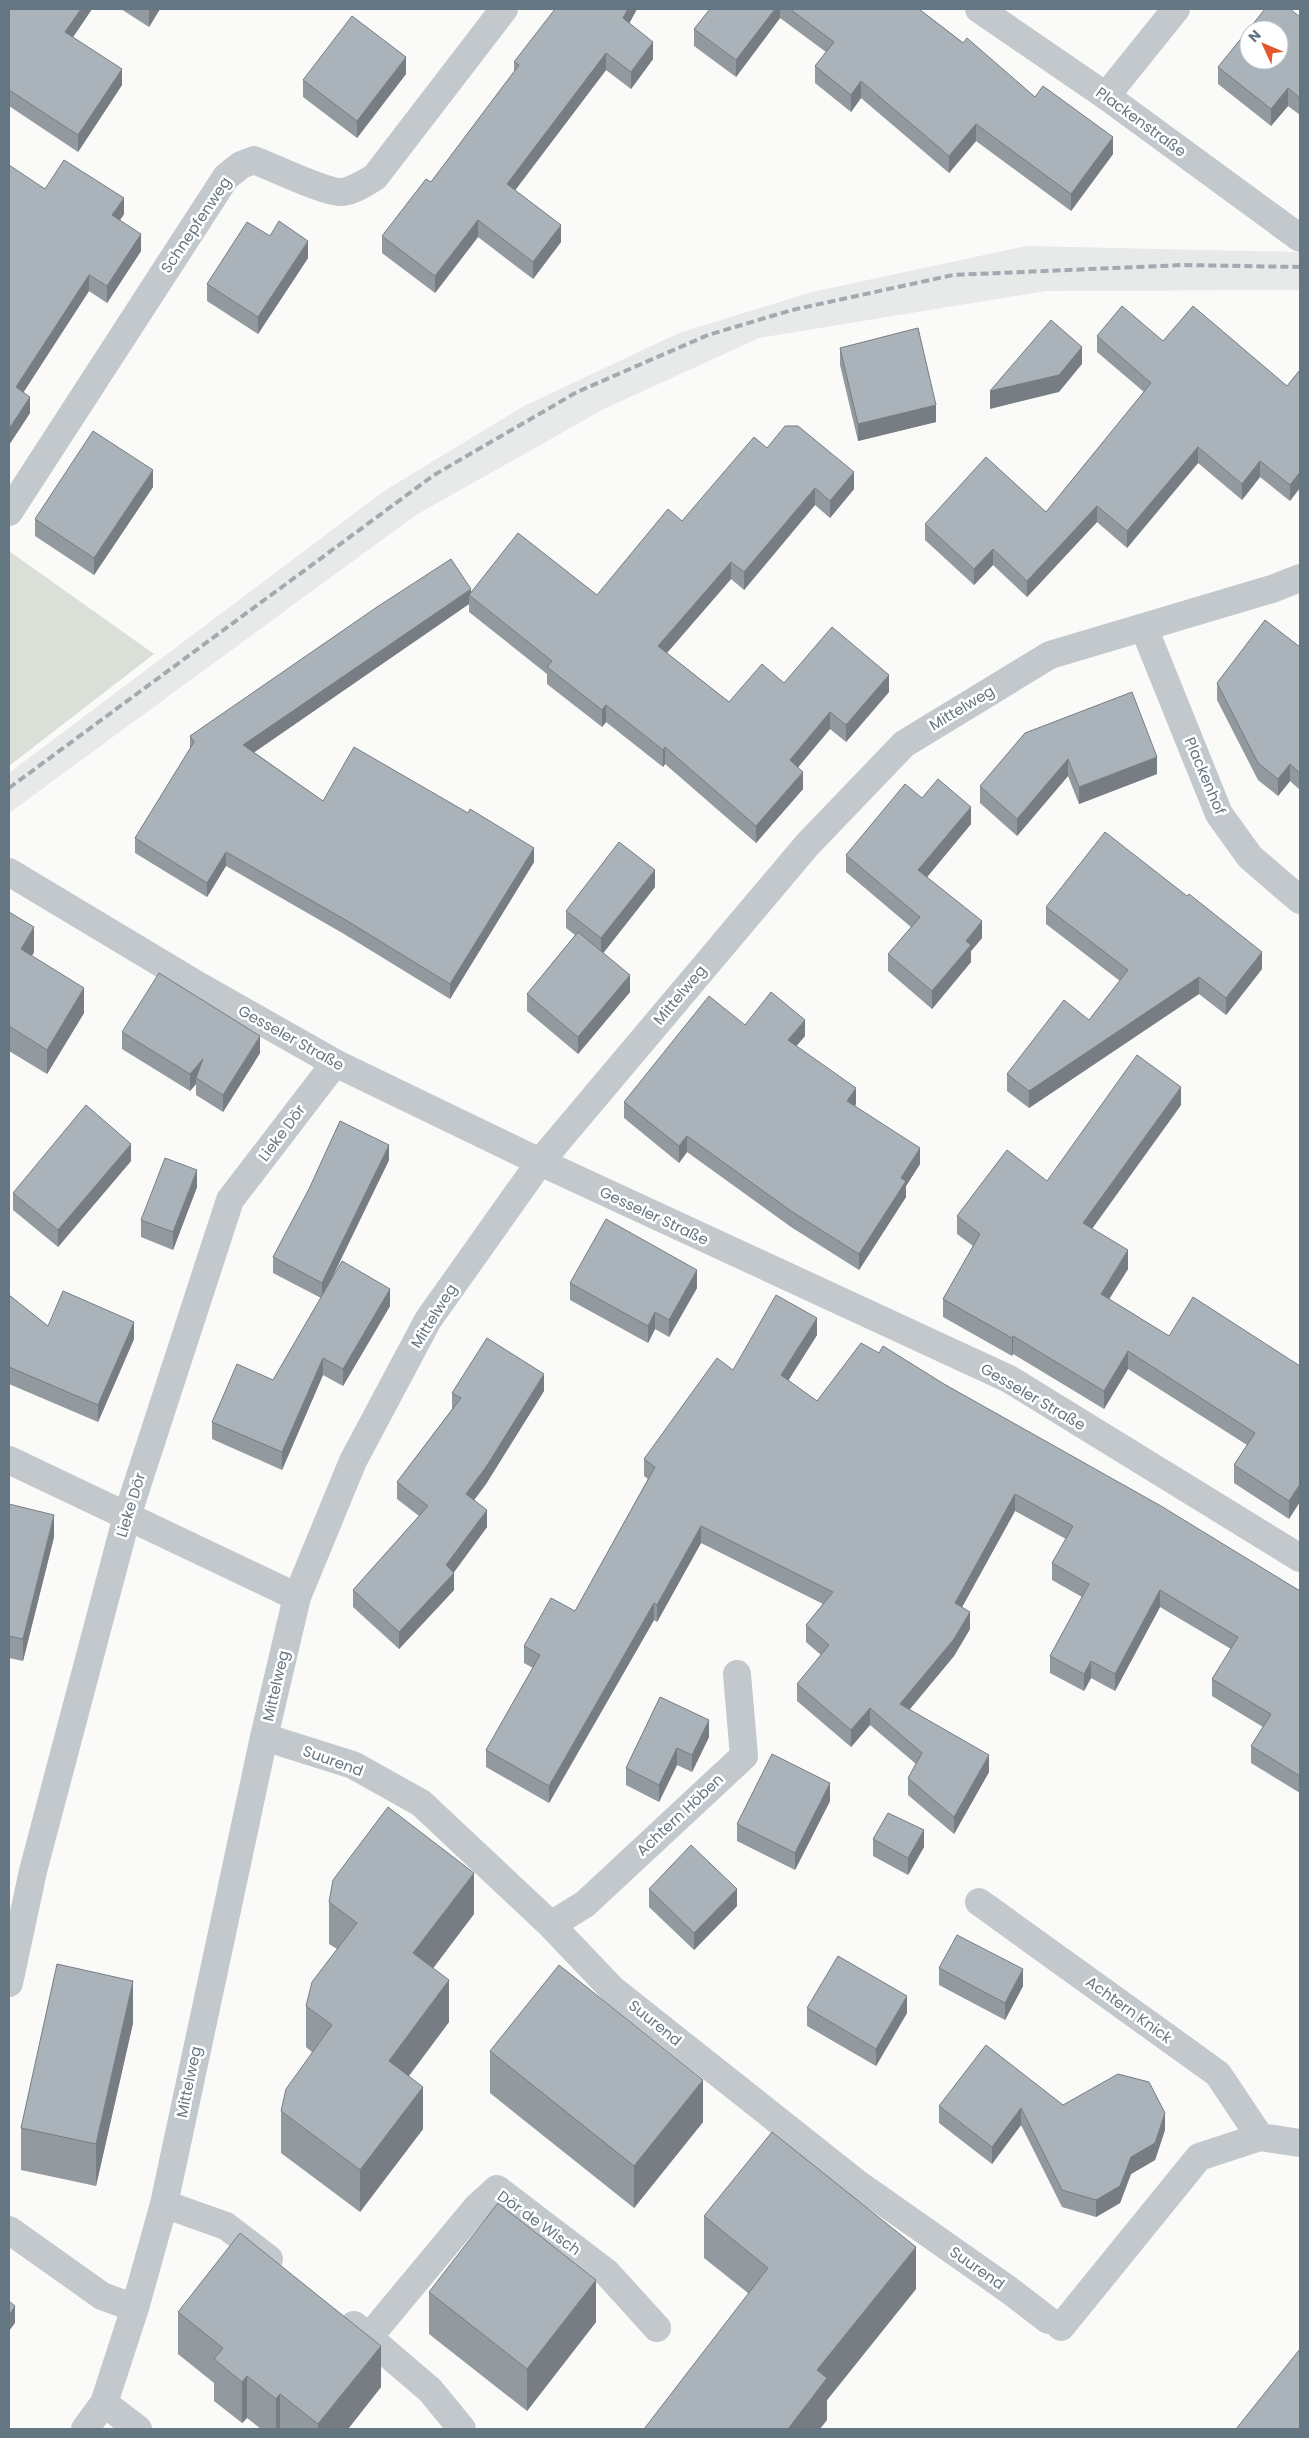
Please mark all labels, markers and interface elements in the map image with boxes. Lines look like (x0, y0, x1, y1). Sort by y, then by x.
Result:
north arrow (1239, 20, 1289, 70)
text: N (1244, 25, 1265, 47)
street label: Plackenstraße (1092, 82, 1191, 161)
street label: Schnepfenweg (156, 172, 236, 277)
street label: Mittelweg (925, 680, 998, 735)
street label: Plackenhof (1180, 734, 1231, 818)
street label: Mittelweg (648, 960, 711, 1029)
street label: Gesseler Straße (235, 1000, 348, 1075)
street label: Lieke Dör (253, 1100, 310, 1165)
street label: Gesseler Straße (596, 1181, 712, 1250)
street label: Mittelweg (406, 1280, 462, 1352)
street label: Gesseler Straße (977, 1358, 1090, 1435)
street label: Lieke Dör (111, 1470, 150, 1540)
street label: Mittelweg (257, 1648, 294, 1723)
street label: Suurend (300, 1740, 366, 1781)
street label: Achtern Höben (632, 1769, 728, 1860)
street label: Achtern Knick (1082, 1971, 1177, 2048)
street label: Suurend (624, 1995, 686, 2050)
street label: Mittelweg (171, 2044, 206, 2119)
street label: Dör de Wisch (493, 2185, 585, 2260)
street label: Suurend (946, 2241, 1009, 2294)

